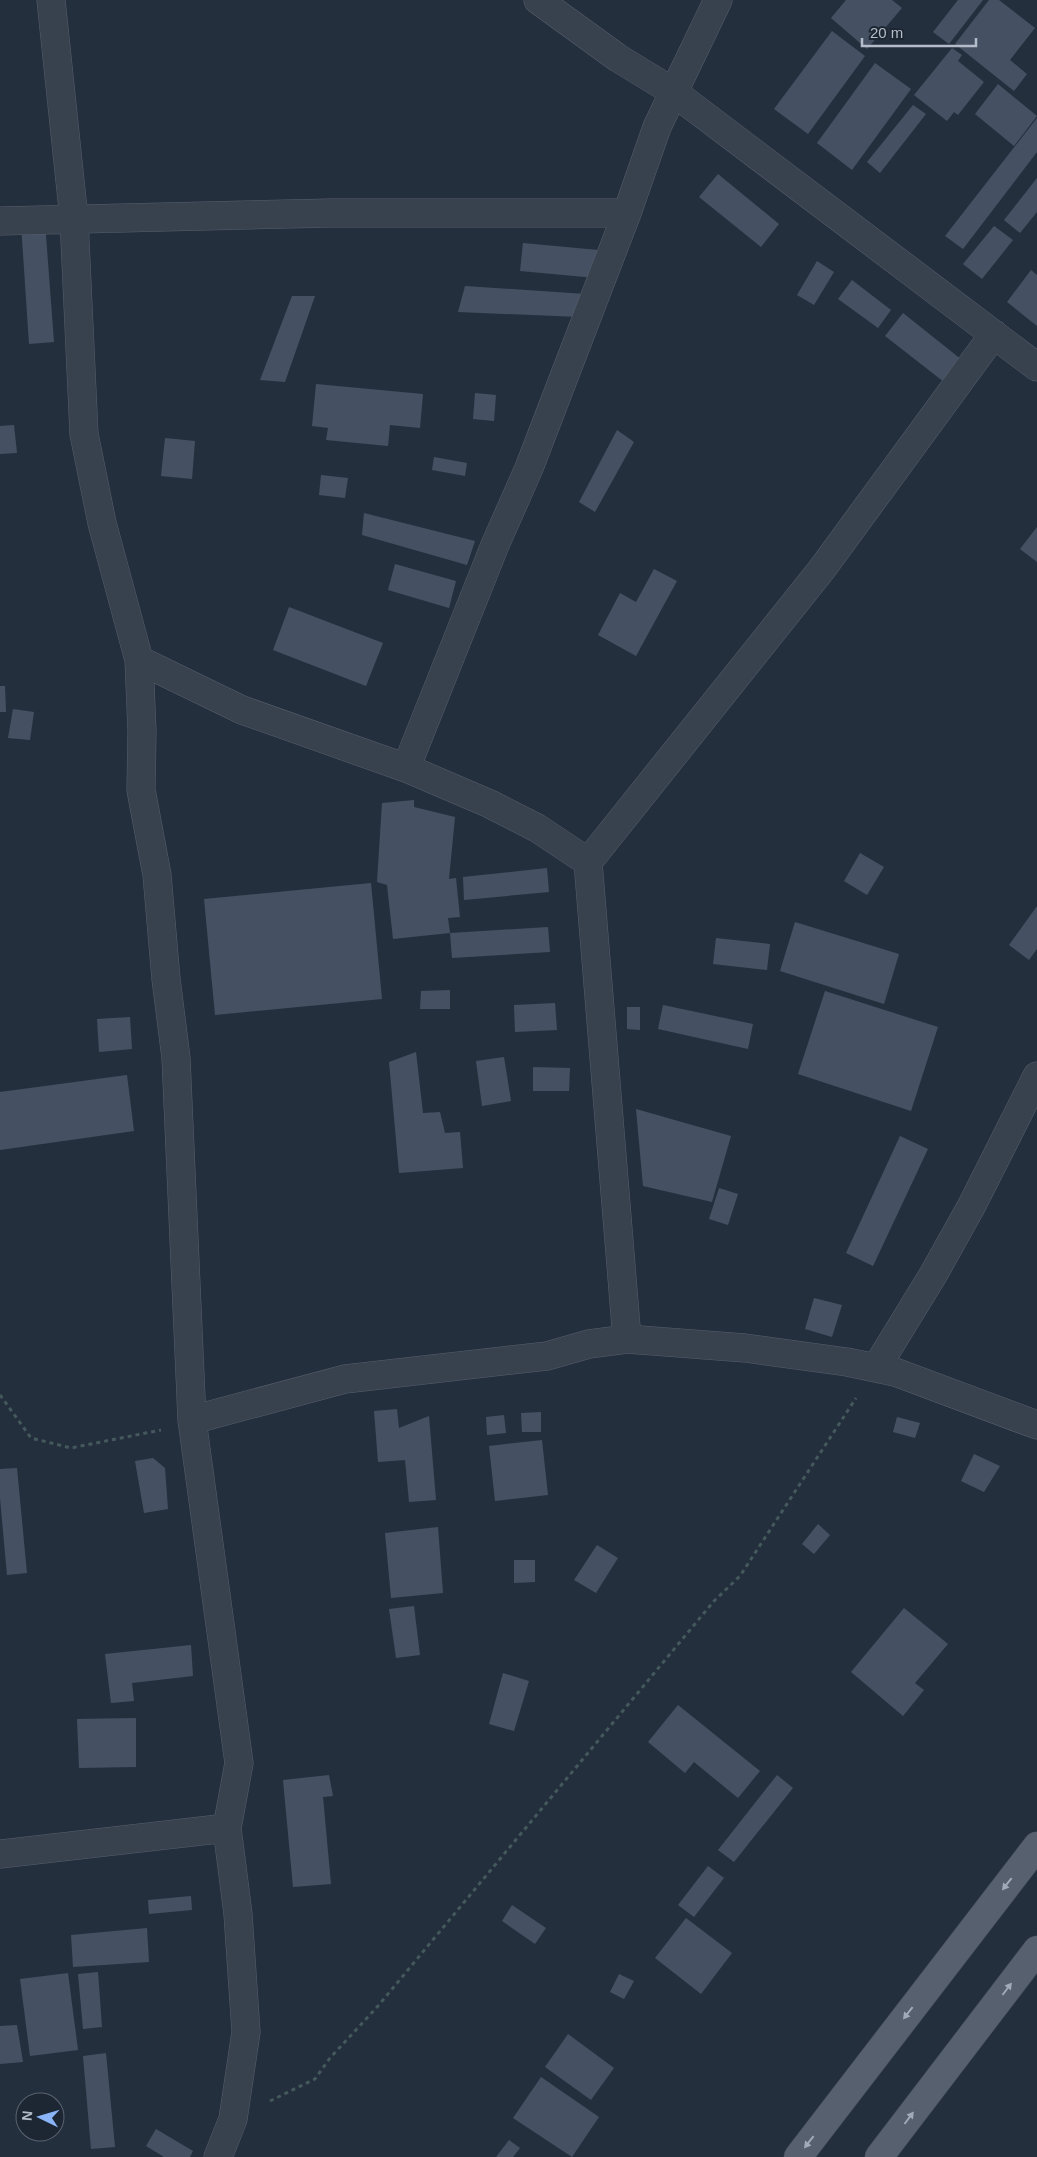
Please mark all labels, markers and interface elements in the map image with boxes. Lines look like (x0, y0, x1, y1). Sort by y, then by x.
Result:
scale bar (862, 15, 976, 47)
text: 20 m (870, 24, 903, 41)
one-way arrow (1002, 1877, 1013, 1890)
one-way arrow (1002, 1983, 1013, 1996)
one-way arrow (903, 2006, 914, 2019)
north arrow (15, 2092, 65, 2142)
text: N (19, 2110, 35, 2122)
one-way arrow (903, 2112, 914, 2125)
one-way arrow (804, 2135, 815, 2148)

